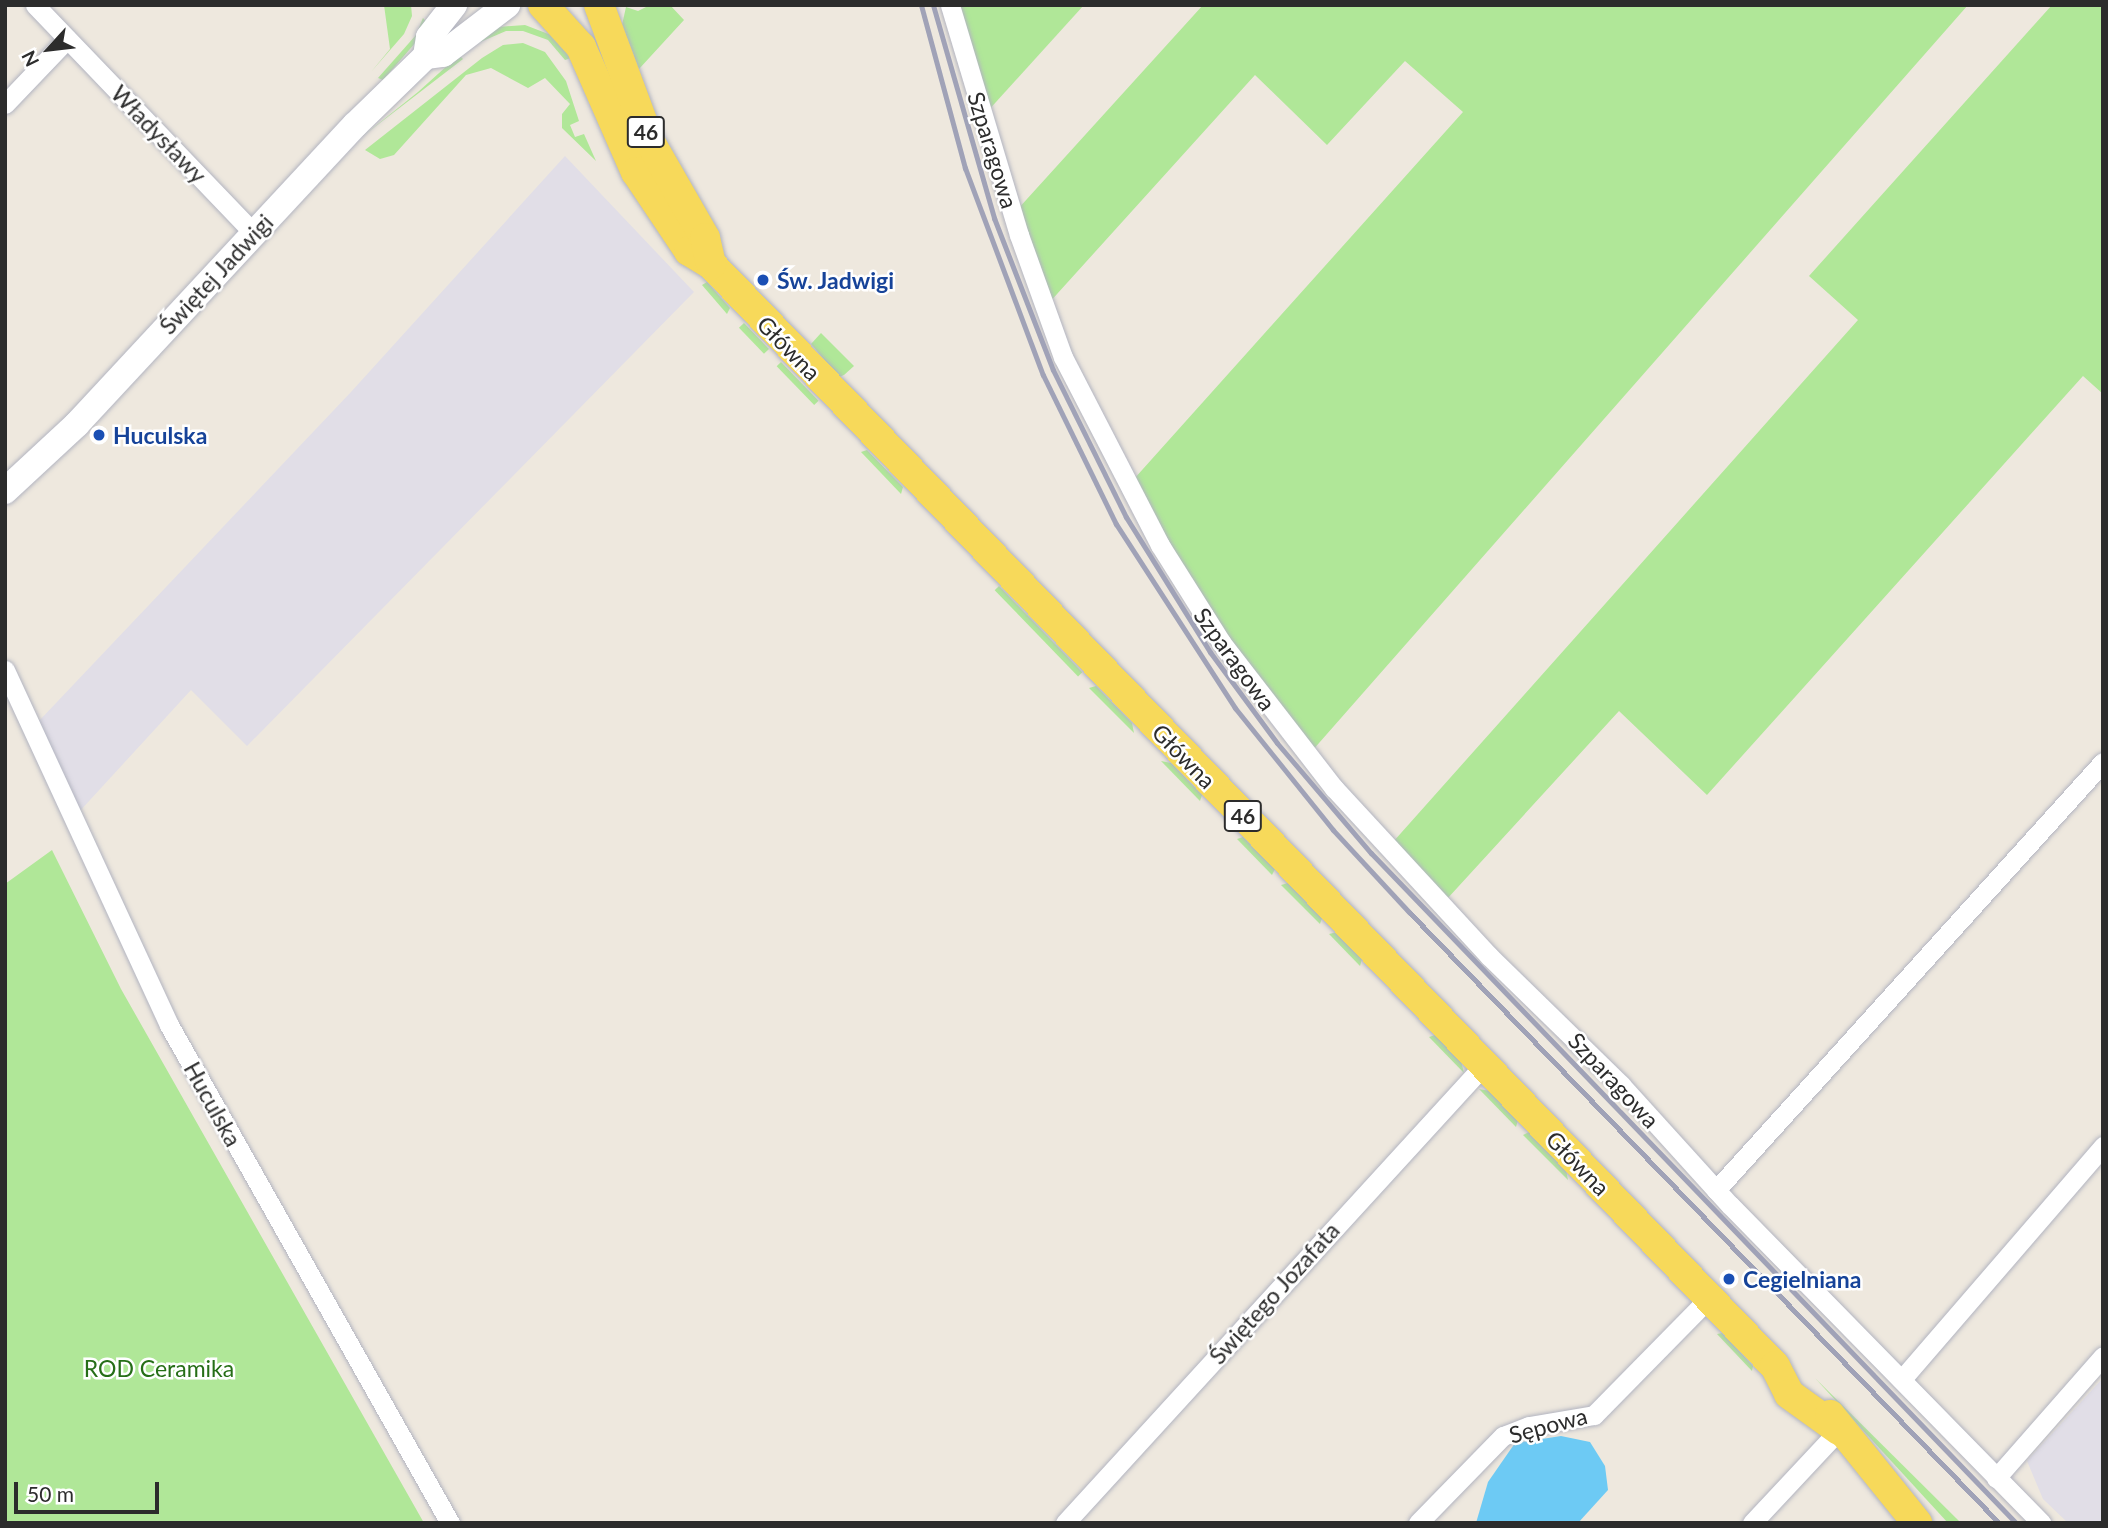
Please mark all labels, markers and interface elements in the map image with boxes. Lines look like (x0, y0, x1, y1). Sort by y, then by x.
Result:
north arrow (14, 14, 84, 84)
text: N (16, 47, 43, 71)
street label: Władysławy (106, 79, 212, 189)
street label: Szparagowa (962, 88, 1024, 212)
road number: 46 (627, 114, 665, 150)
street label: Świętej Jadwigi (153, 208, 279, 340)
place label: Św. Jadwigi (777, 266, 895, 294)
marker: Św. Jadwigi (755, 272, 771, 288)
street label: Główna (752, 310, 826, 386)
place label: Huculska (113, 421, 207, 449)
marker: Huculska (91, 427, 107, 443)
street label: Szparagowa (1188, 602, 1282, 716)
street label: Główna (1147, 718, 1221, 794)
road number: 46 (1224, 798, 1262, 834)
street label: Szparagowa (1563, 1027, 1665, 1133)
street label: Huculska (179, 1057, 247, 1151)
street label: Główna (1541, 1125, 1615, 1201)
street label: Świętego Jozafata (1203, 1216, 1345, 1370)
place label: Cegielniana (1743, 1265, 1861, 1293)
marker: Cegielniana (1721, 1271, 1737, 1287)
park label: ROD Ceramika (84, 1354, 234, 1382)
street label: Sępowa (1506, 1401, 1590, 1449)
scale bar (18, 1468, 163, 1512)
text: 50 m (27, 1481, 74, 1506)

